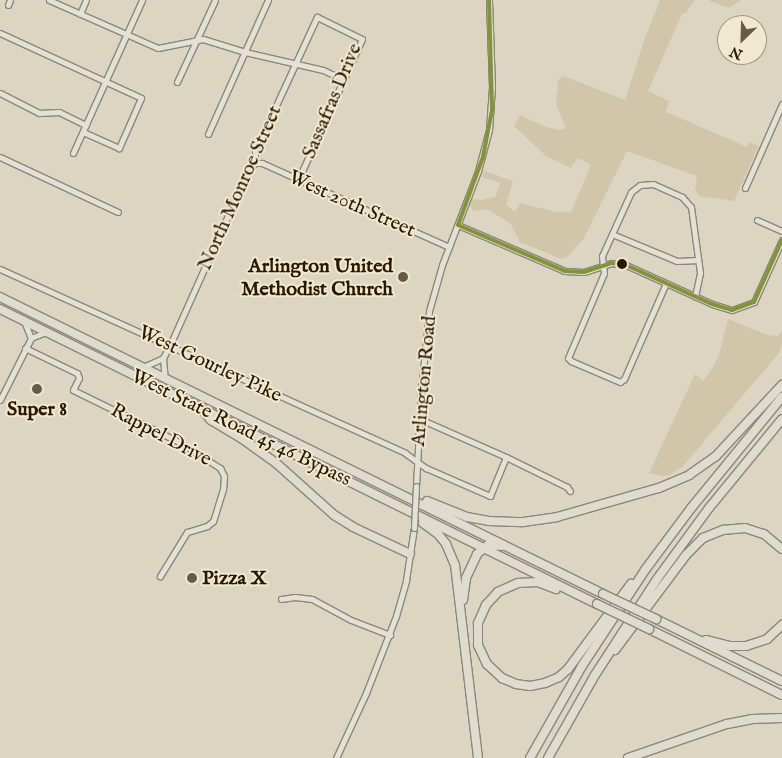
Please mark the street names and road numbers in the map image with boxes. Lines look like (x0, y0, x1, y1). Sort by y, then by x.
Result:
street label: Sassafras Drive (297, 40, 367, 162)
street label: North Monroe Street (193, 102, 287, 274)
street label: West 20th Street (285, 165, 419, 243)
street label: Arlington Road (406, 315, 442, 447)
street label: West Gourley Pike (135, 320, 285, 408)
street label: West State Road 45 46 Bypass (127, 364, 355, 492)
street label: Rappel Drive (106, 398, 216, 472)

